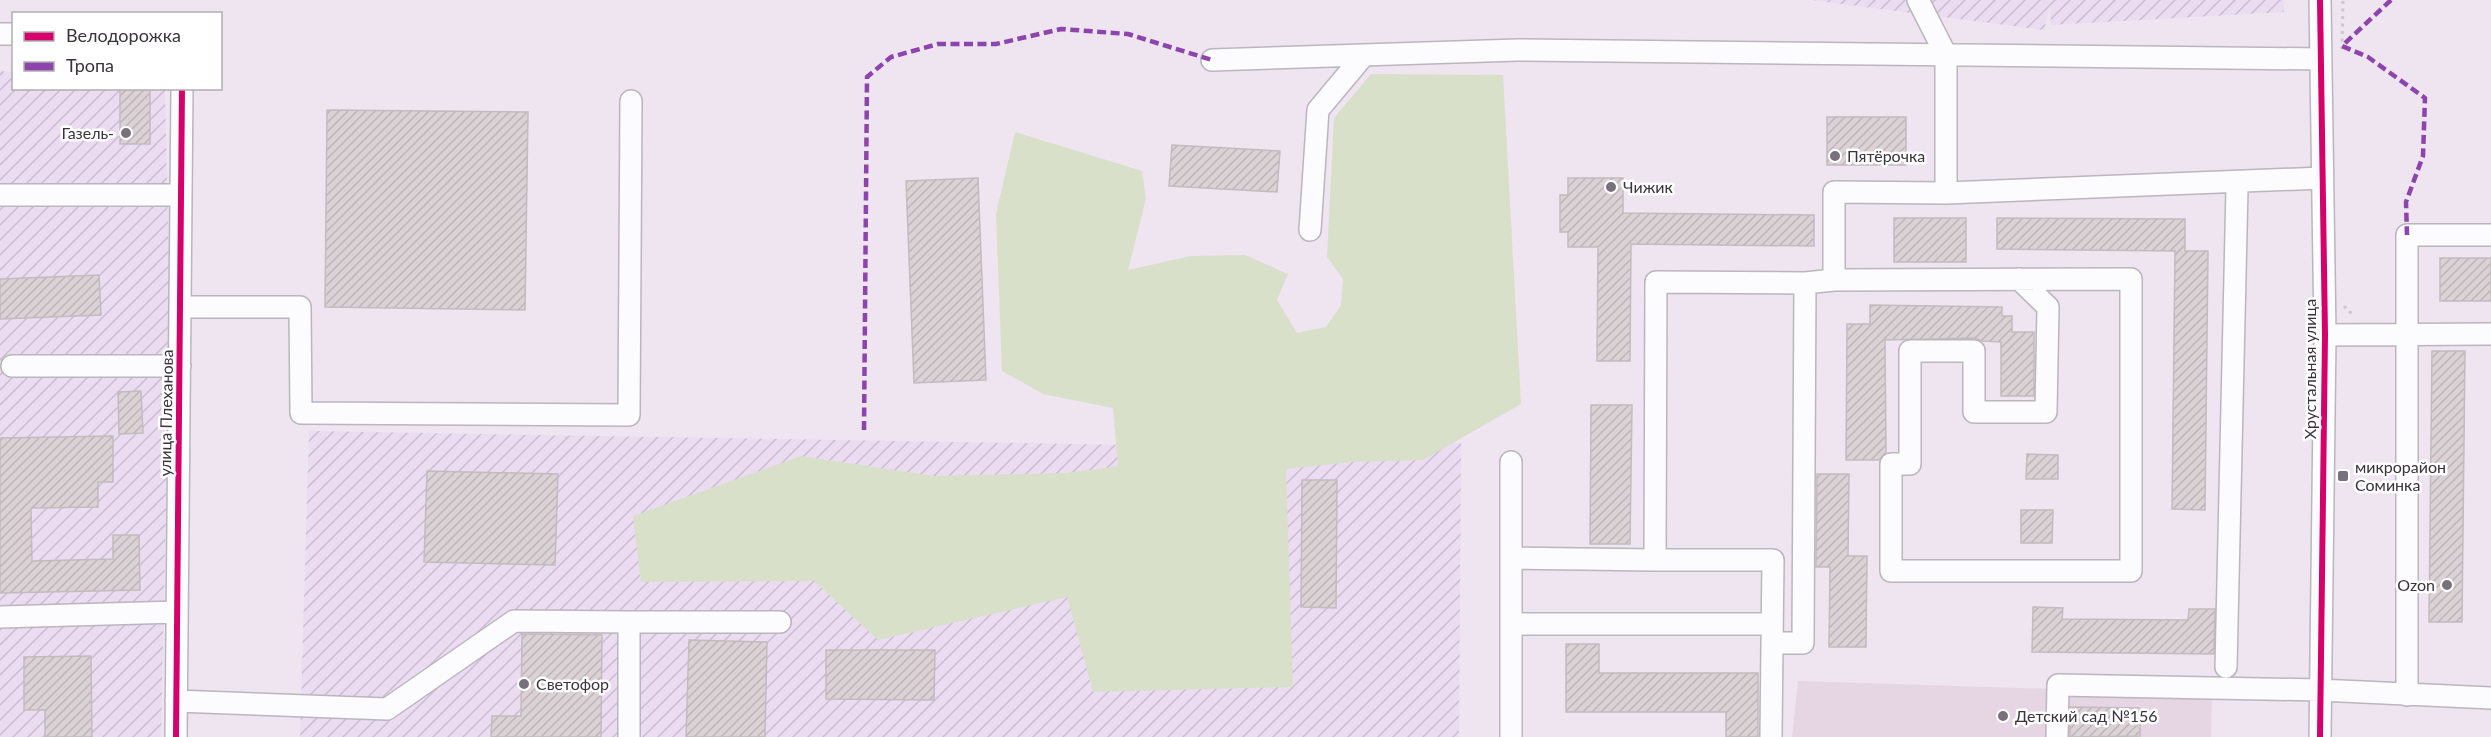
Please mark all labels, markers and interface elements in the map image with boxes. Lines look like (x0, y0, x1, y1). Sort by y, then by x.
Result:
legend (12, 12, 222, 90)
text: Велодорожка (66, 24, 181, 46)
text: Тропа (66, 54, 114, 76)
place label: Газель- (61, 123, 114, 142)
marker: Газель- (119, 126, 133, 140)
place label: Пятёрочка (1847, 146, 1925, 165)
marker: Пятёрочка (1828, 149, 1842, 163)
place label: Чижик (1623, 177, 1673, 196)
marker: Чижик (1604, 180, 1618, 194)
street label: Хрустальная улица (2300, 299, 2319, 439)
street label: улица Плеханова (155, 349, 176, 477)
place label: микрорайон Соминка (2355, 457, 2446, 494)
marker: микрорайон Соминка (2336, 469, 2350, 483)
place label: Ozon (2397, 575, 2435, 594)
marker: Ozon (2440, 578, 2454, 592)
place label: Светофор (536, 674, 609, 693)
marker: Светофор (517, 677, 531, 691)
place label: Детский сад №156 (2015, 706, 2158, 725)
marker: Детский сад №156 (1996, 709, 2010, 723)

